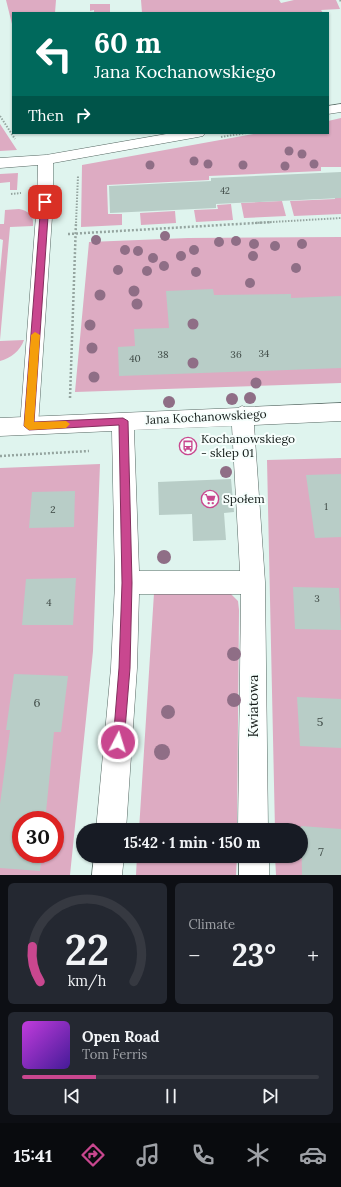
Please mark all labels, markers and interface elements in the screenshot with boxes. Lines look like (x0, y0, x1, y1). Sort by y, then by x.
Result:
text: 60 m (94, 25, 161, 61)
icon: left (28, 28, 80, 80)
text: Jana Kochanowskiego (94, 60, 276, 83)
icon: right (72, 104, 94, 126)
text: Then (28, 106, 64, 125)
pin (28, 185, 62, 219)
house number: 42 (220, 185, 230, 196)
icon: arrive (34, 191, 56, 213)
house number: 34 (259, 347, 270, 360)
house number: 38 (157, 348, 169, 361)
house number: 36 (230, 348, 242, 361)
house number: 40 (129, 352, 141, 365)
street label: Jana Kochanowskiego (144, 406, 267, 427)
place label: Kochanowskiego - sklep 01 (201, 431, 295, 460)
bus stop icon: Kochanowskiego - sklep 01 (178, 436, 198, 456)
supermarket icon: Społem (200, 489, 220, 509)
place label: Społem (223, 491, 265, 506)
house number: 1 (324, 500, 328, 513)
house number: 2 (50, 503, 56, 516)
house number: 3 (314, 592, 320, 605)
house number: 4 (46, 596, 52, 609)
street label: Kwiatowa (244, 675, 262, 737)
house number: 6 (34, 695, 41, 710)
house number: 5 (317, 714, 323, 729)
position arrow (97, 721, 139, 763)
speed limit sign: 30 (12, 811, 64, 863)
text: 15:42 · 1 min · 150 m (124, 833, 260, 852)
house number: 7 (318, 844, 324, 859)
text: Climate (189, 916, 235, 933)
text: 22 (65, 922, 109, 975)
text: 23° (232, 936, 276, 974)
text: − (189, 941, 200, 969)
text: + (307, 941, 319, 969)
text: km/h (68, 971, 107, 990)
text: Open Road (82, 1027, 160, 1046)
text: Tom Ferris (82, 1046, 147, 1063)
icon: previous (61, 1085, 83, 1107)
icon: pause (160, 1085, 182, 1107)
icon: next (259, 1085, 281, 1107)
icon: directions (79, 1141, 107, 1169)
icon: music (134, 1141, 162, 1169)
icon: phone (189, 1141, 217, 1169)
icon: climate (244, 1141, 272, 1169)
icon: car (299, 1141, 327, 1169)
text: 15:41 (14, 1144, 52, 1167)

